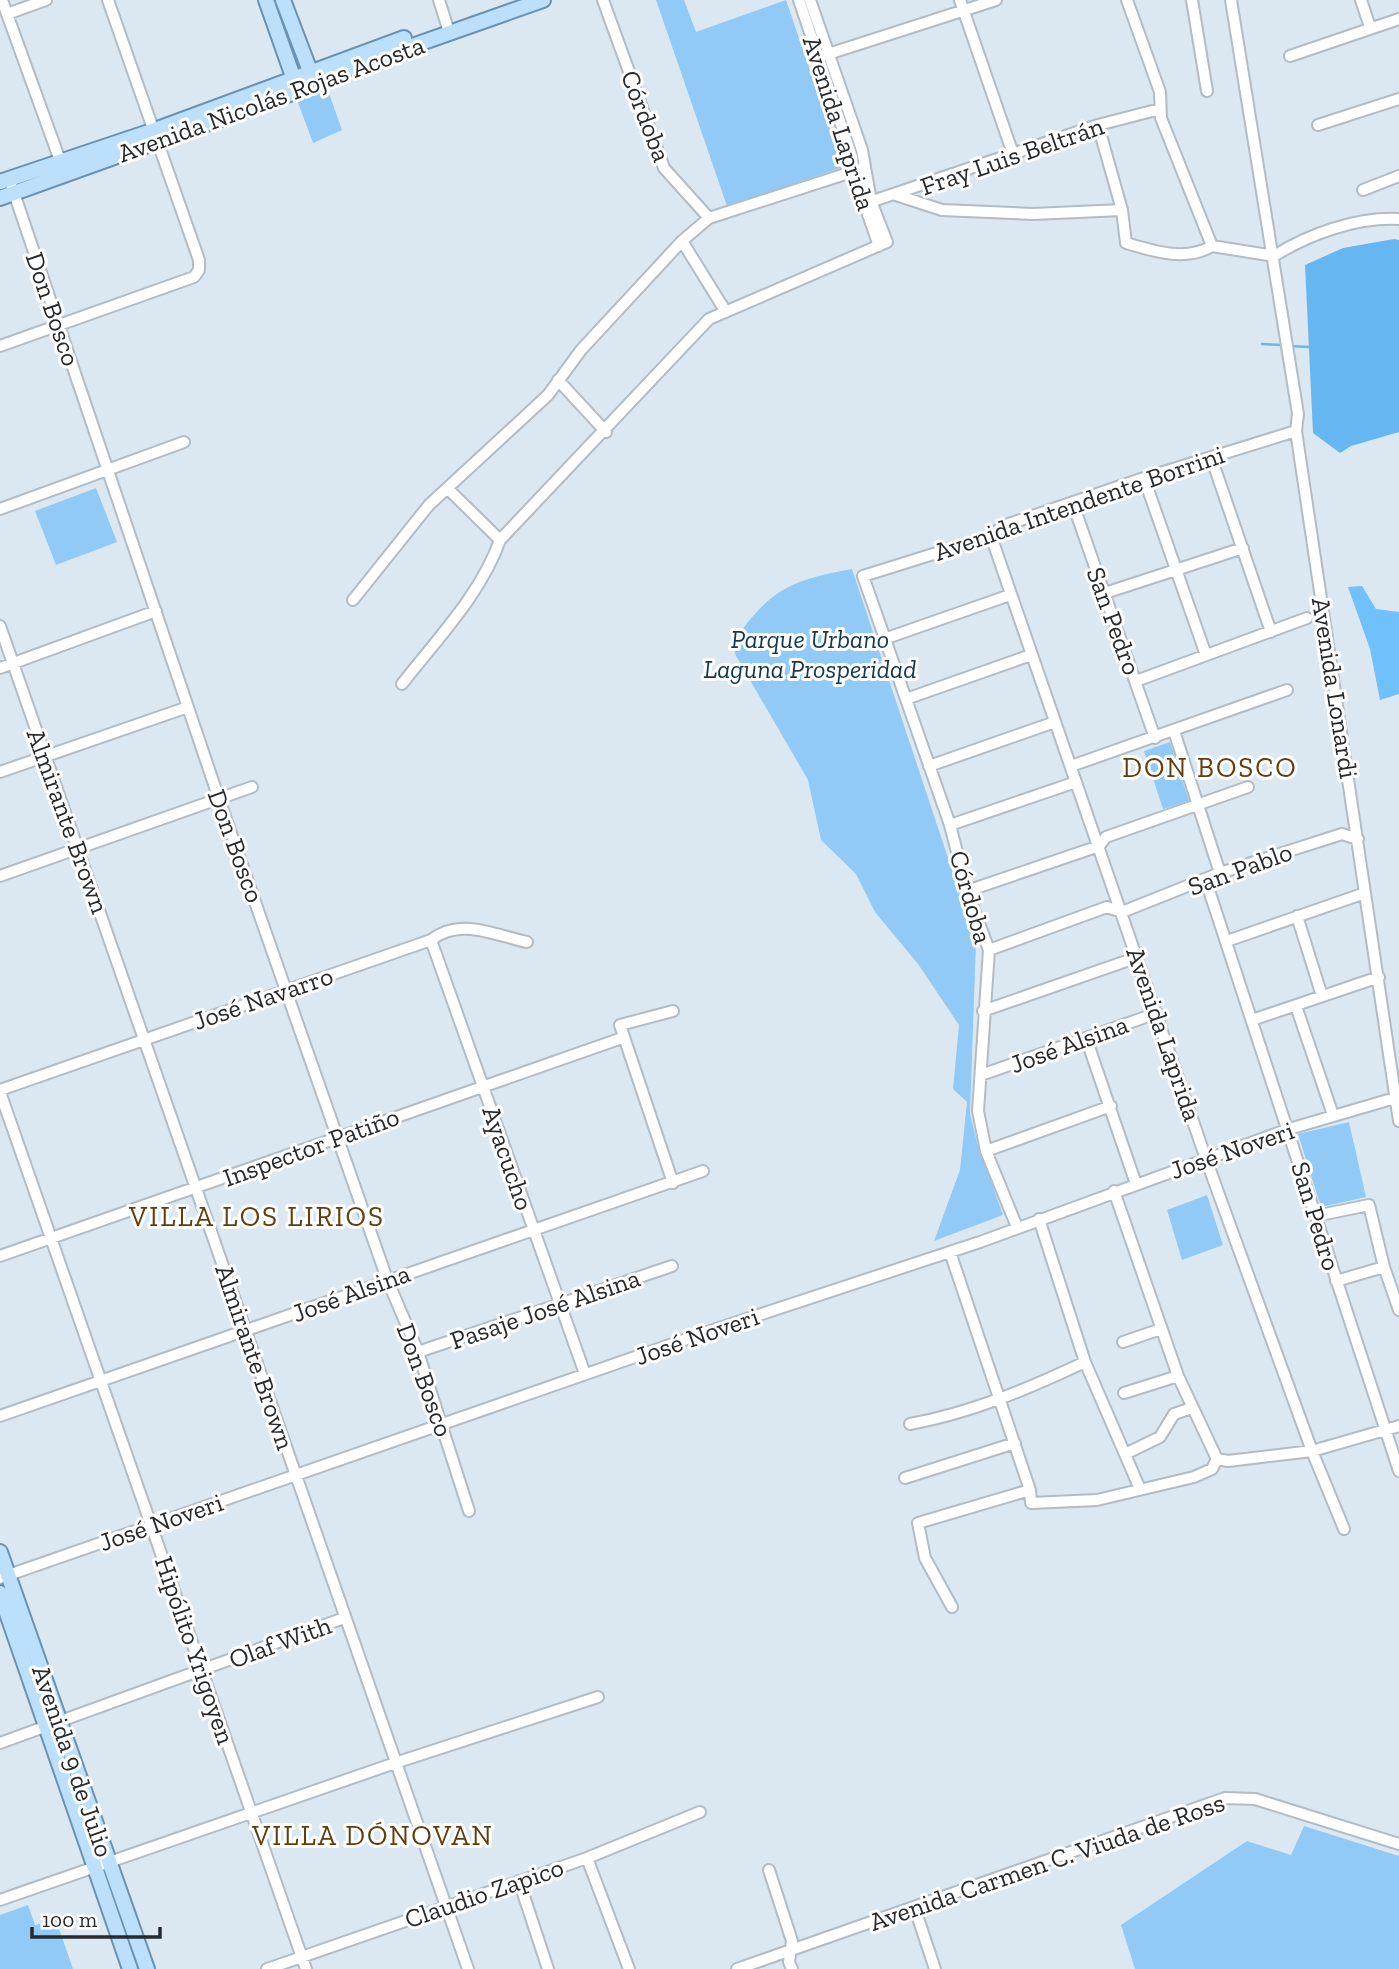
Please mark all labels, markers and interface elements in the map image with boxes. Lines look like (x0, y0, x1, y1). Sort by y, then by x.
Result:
street label: Avenida Nicolás Rojas Acosta (113, 28, 429, 169)
street label: Avenida Laprida (796, 32, 882, 215)
street label: Córdoba (614, 66, 678, 167)
street label: Fray Luis Beltrán (916, 110, 1108, 202)
street label: Don Bosco (19, 248, 87, 370)
street label: Avenida Intendente Borrini (930, 438, 1228, 568)
street label: San Pedro (1080, 563, 1148, 679)
street label: Avenida Lonardi (1305, 595, 1365, 781)
park label: Parque Urbano Laguna Prosperidad (703, 623, 917, 685)
street label: Almirante Brown (20, 724, 116, 918)
district label: DON BOSCO (1122, 751, 1298, 784)
street label: Don Bosco (201, 785, 271, 907)
street label: San Pablo (1183, 835, 1297, 903)
street label: Córdoba (943, 847, 1000, 948)
street label: Avenida Laprida (1119, 943, 1209, 1125)
street label: José Navarro (189, 959, 337, 1037)
street label: José Alsina (1006, 1008, 1133, 1080)
street label: Inspector Patiño (219, 1100, 403, 1194)
street label: Ayacucho (475, 1102, 541, 1214)
street label: José Noveri (1166, 1114, 1298, 1186)
street label: San Pedro (1284, 1158, 1348, 1274)
district label: VILLA LOS LIRIOS (128, 1200, 385, 1233)
street label: José Alsina (288, 1257, 415, 1329)
street label: Almirante Brown (208, 1260, 302, 1454)
street label: Pasaje José Alsina (446, 1261, 645, 1356)
street label: José Noveri (631, 1300, 763, 1372)
street label: Don Bosco (390, 1319, 460, 1441)
street label: José Noveri (95, 1486, 227, 1558)
street label: Hipólito Yrigoyen (148, 1552, 242, 1748)
street label: Olaf With (224, 1609, 336, 1675)
street label: Avenida 9 de Julio (25, 1661, 121, 1861)
street label: Avenida Carmen C. Viuda de Ross (865, 1786, 1229, 1938)
district label: VILLA DÓNOVAN (251, 1819, 494, 1852)
street label: Claudio Zapico (400, 1851, 568, 1935)
scale bar (32, 1896, 159, 1940)
text: 100 m (42, 1907, 97, 1932)

